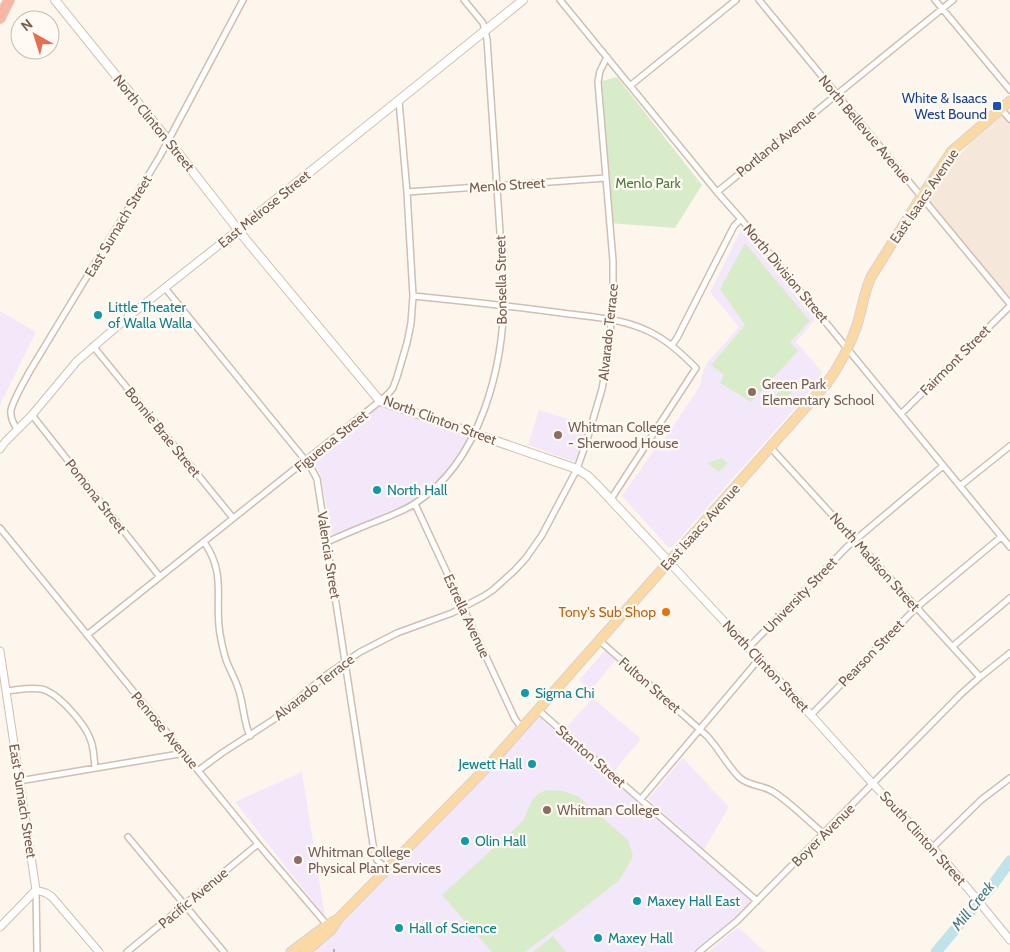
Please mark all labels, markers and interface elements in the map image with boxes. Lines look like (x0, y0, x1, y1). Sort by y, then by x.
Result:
north arrow (10, 10, 60, 60)
text: N (17, 15, 36, 35)
street label: North Clinton Street (110, 71, 199, 175)
street label: North Bellevue Avenue (815, 71, 915, 187)
place label: White & Isaacs West Bound (902, 89, 987, 123)
marker: White & Isaacs West Bound (991, 100, 1003, 112)
street label: Portland Avenue (732, 105, 820, 181)
street label: East Isaacs Avenue (886, 145, 962, 247)
street label: East Melrose Street (214, 166, 314, 252)
street label: East Sumach Street (81, 172, 156, 280)
street label: Menlo Street (468, 173, 546, 197)
park label: Menlo Park (615, 174, 681, 192)
street label: North Division Street (739, 220, 833, 326)
street label: Bonsella Street (491, 235, 511, 325)
street label: Alvarado Terrace (594, 283, 622, 381)
place label: Little Theater of Walla Walla (108, 298, 192, 332)
marker: Little Theater of Walla Walla (92, 309, 104, 321)
street label: Fairmont Street (916, 321, 994, 399)
place label: Green Park Elementary School (762, 375, 875, 409)
street label: Bonnie Brae Street (121, 383, 205, 481)
marker: Green Park Elementary School (746, 386, 758, 398)
street label: North Clinton Street (381, 391, 499, 449)
street label: Figueroa Street (291, 406, 372, 476)
place label: Whitman College - Sherwood House (568, 418, 678, 452)
marker: Whitman College - Sherwood House (552, 429, 564, 441)
street label: Pomona Street (61, 455, 131, 537)
street label: East Isaacs Avenue (656, 480, 744, 574)
place label: North Hall (387, 481, 448, 499)
marker: North Hall (371, 484, 383, 496)
street label: North Madison Street (826, 509, 924, 615)
street label: Valencia Street (313, 510, 345, 600)
street label: University Street (759, 553, 841, 637)
street label: Estrella Avenue (440, 571, 494, 661)
place label: Tony's Sub Shop (559, 603, 656, 621)
marker: Tony's Sub Shop (660, 606, 672, 618)
street label: Pearson Street (834, 615, 908, 690)
street label: North Clinton Street (719, 616, 813, 716)
street label: Alvarado Terrace (270, 650, 358, 724)
street label: Fulton Street (615, 653, 685, 717)
place label: Sigma Chi (535, 684, 594, 702)
marker: Sigma Chi (519, 687, 531, 699)
street label: Penrose Avenue (127, 688, 203, 772)
street label: Stanton Street (552, 721, 630, 791)
street label: East Sumach Street (5, 742, 41, 860)
place label: Jewett Hall (458, 755, 523, 773)
marker: Jewett Hall (526, 758, 538, 770)
street label: South Clinton Street (876, 787, 970, 889)
street label: Boyer Avenue (788, 800, 858, 870)
place label: Whitman College (557, 801, 659, 819)
marker: Whitman College (541, 804, 553, 816)
place label: Olin Hall (475, 832, 527, 850)
marker: Olin Hall (459, 835, 471, 847)
place label: Whitman College Physical Plant Services (308, 843, 441, 877)
marker: Whitman College Physical Plant Services (292, 854, 304, 866)
street label: Pacific Avenue (155, 864, 231, 932)
water label: Mill Creek (947, 878, 998, 935)
place label: Maxey Hall East (647, 892, 740, 910)
marker: Maxey Hall East (631, 895, 643, 907)
place label: Hall of Science (409, 919, 497, 937)
marker: Hall of Science (393, 922, 405, 934)
place label: Maxey Hall (608, 929, 673, 947)
marker: Maxey Hall (592, 932, 604, 944)

